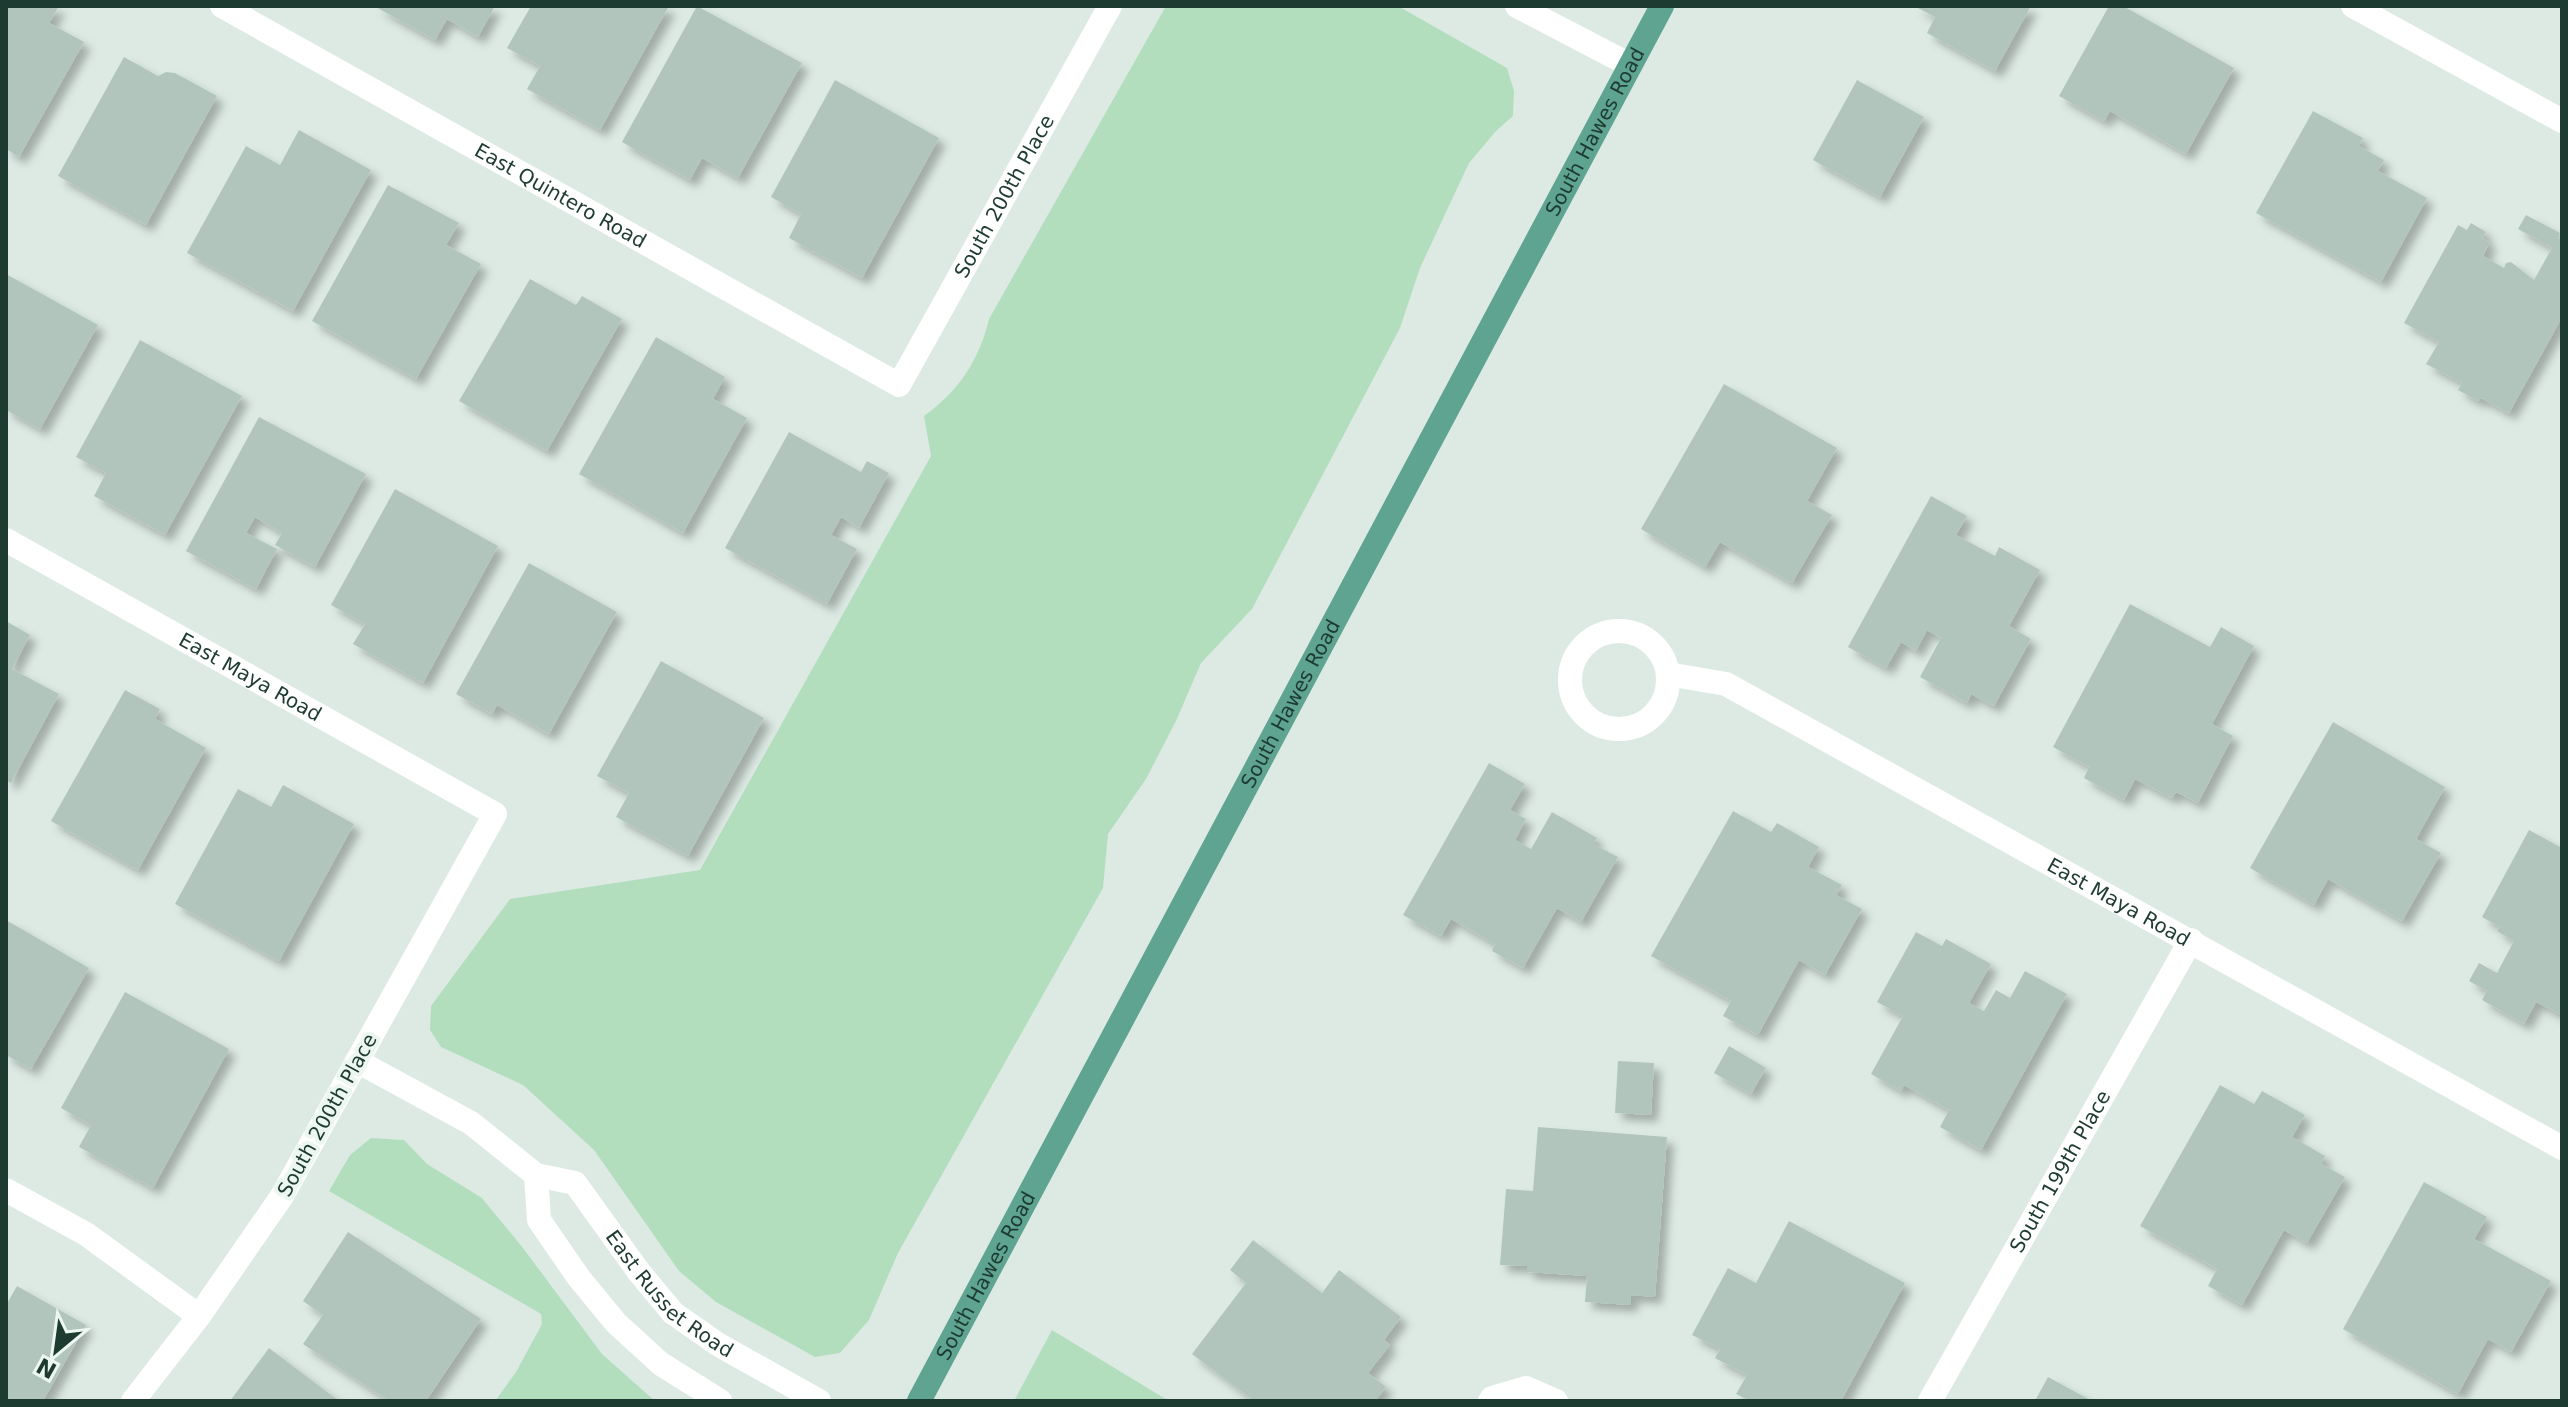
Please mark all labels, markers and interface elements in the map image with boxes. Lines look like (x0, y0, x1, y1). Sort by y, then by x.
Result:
street label: South Hawes Road (1540, 43, 1650, 220)
street label: South 200th Place (949, 110, 1059, 282)
street label: East Quintero Road (470, 138, 651, 253)
street label: South Hawes Road (1236, 615, 1345, 792)
street label: East Maya Road (175, 627, 326, 726)
street label: East Maya Road (2043, 853, 2194, 951)
street label: South 200th Place (272, 1029, 382, 1201)
street label: South 199th Place (2005, 1086, 2116, 1257)
street label: South Hawes Road (931, 1187, 1040, 1364)
street label: East Russet Road (601, 1225, 738, 1363)
north arrow (16, 1311, 96, 1391)
text: N (32, 1353, 61, 1383)

